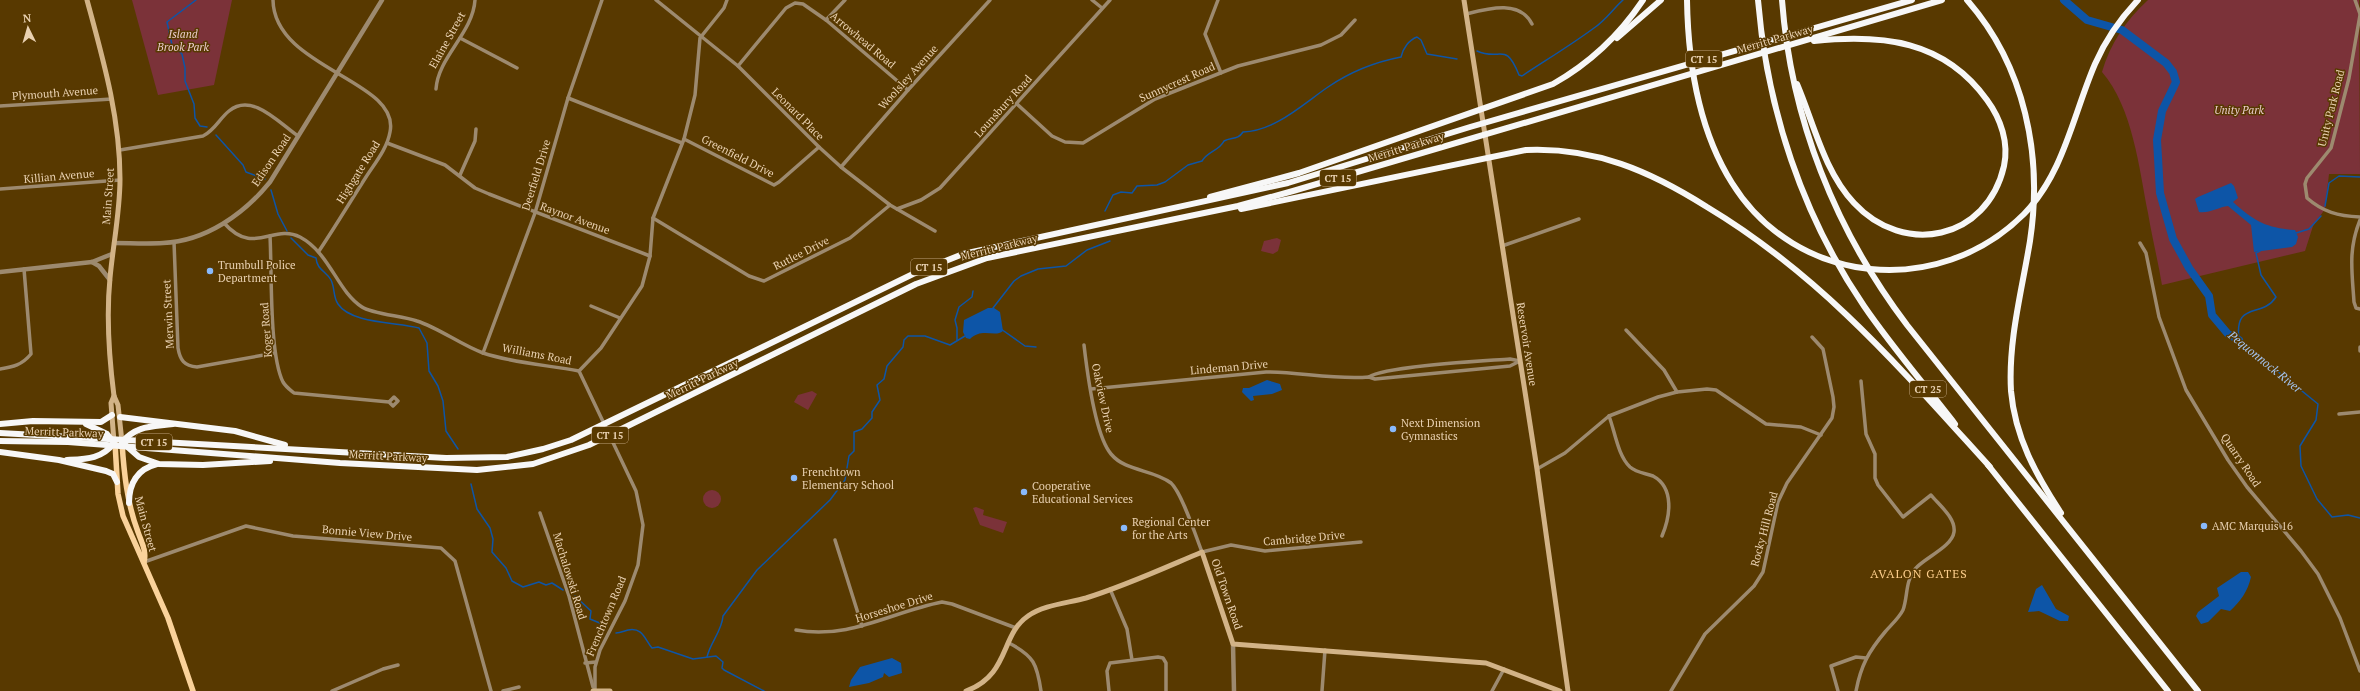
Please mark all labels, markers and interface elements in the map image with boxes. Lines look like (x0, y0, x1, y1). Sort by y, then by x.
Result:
north arrow (8, 8, 48, 48)
street label: Elaine Street (426, 9, 468, 71)
street label: Arrowhead Road (828, 9, 898, 71)
text: N (22, 11, 33, 25)
street label: Merritt Parkway (1735, 21, 1815, 57)
park label: Island Brook Park (156, 27, 210, 54)
street label: Woolsley Avenue (875, 41, 941, 112)
road number: CT 15 (1686, 51, 1722, 67)
street label: Sunnycrest Road (1137, 59, 1217, 105)
street label: Unity Park Road (2315, 68, 2347, 148)
street label: Lounsbury Road (971, 72, 1035, 140)
street label: Plymouth Avenue (11, 83, 99, 103)
street label: Leonard Place (769, 85, 828, 144)
park label: Unity Park (2214, 103, 2264, 117)
street label: Merritt Parkway (1366, 129, 1446, 165)
street label: Edison Road (248, 131, 294, 189)
street label: Greenfield Drive (699, 132, 777, 181)
street label: Deerfield Drive (519, 137, 554, 212)
street label: Highgate Road (333, 138, 383, 206)
street label: Killian Avenue (23, 166, 95, 186)
street label: Main Street (99, 167, 117, 225)
road number: CT 15 (1320, 170, 1356, 186)
street label: Raynor Avenue (538, 199, 612, 237)
street label: Merritt Parkway (959, 231, 1039, 263)
street label: Rutlee Drive (771, 233, 832, 273)
place label: Trumbull Police Department (218, 258, 296, 285)
road number: CT 15 (911, 259, 947, 275)
marker: Trumbull Police Department (205, 266, 215, 276)
street label: Merwin Street (159, 279, 177, 349)
street label: Reservoir Avenue (1513, 301, 1541, 387)
street label: Koger Road (257, 302, 275, 358)
water label: Pequonnock River (2225, 327, 2306, 397)
street label: Williams Road (501, 340, 573, 368)
street label: Merritt Parkway (664, 355, 741, 403)
street label: Lindeman Drive (1190, 357, 1269, 377)
street label: Oakview Drive (1089, 362, 1117, 434)
road number: CT 25 (1910, 381, 1946, 397)
place label: Next Dimension Gymnastics (1401, 416, 1481, 443)
street label: Merritt Parkway (24, 424, 104, 440)
marker: Next Dimension Gymnastics (1388, 424, 1398, 434)
road number: CT 15 (592, 427, 628, 443)
street label: Quarry Road (2218, 431, 2264, 489)
road number: CT 15 (136, 434, 172, 450)
street label: Merritt Parkway (348, 447, 428, 465)
place label: Frenchtown Elementary School (802, 465, 894, 492)
marker: Frenchtown Elementary School (789, 473, 799, 483)
place label: Cooperative Educational Services (1032, 479, 1133, 506)
marker: Cooperative Educational Services (1019, 487, 1029, 497)
street label: Rocky Hill Road (1747, 490, 1781, 568)
street label: Main Street (132, 495, 160, 553)
place label: Regional Center for the Arts (1132, 515, 1211, 542)
place label: AMC Marquis 16 (2212, 519, 2293, 533)
marker: AMC Marquis 16 (2199, 521, 2209, 531)
street label: Bonnie View Drive (321, 522, 413, 544)
marker: Regional Center for the Arts (1119, 523, 1129, 533)
street label: Cambridge Drive (1263, 527, 1346, 549)
street label: Machalowski Road (550, 531, 590, 621)
street label: Old Town Road (1208, 557, 1246, 631)
district label: AVALON GATES (1870, 566, 1968, 581)
street label: Frenchtown Road (583, 574, 629, 658)
street label: Horseshoe Drive (854, 588, 935, 625)

